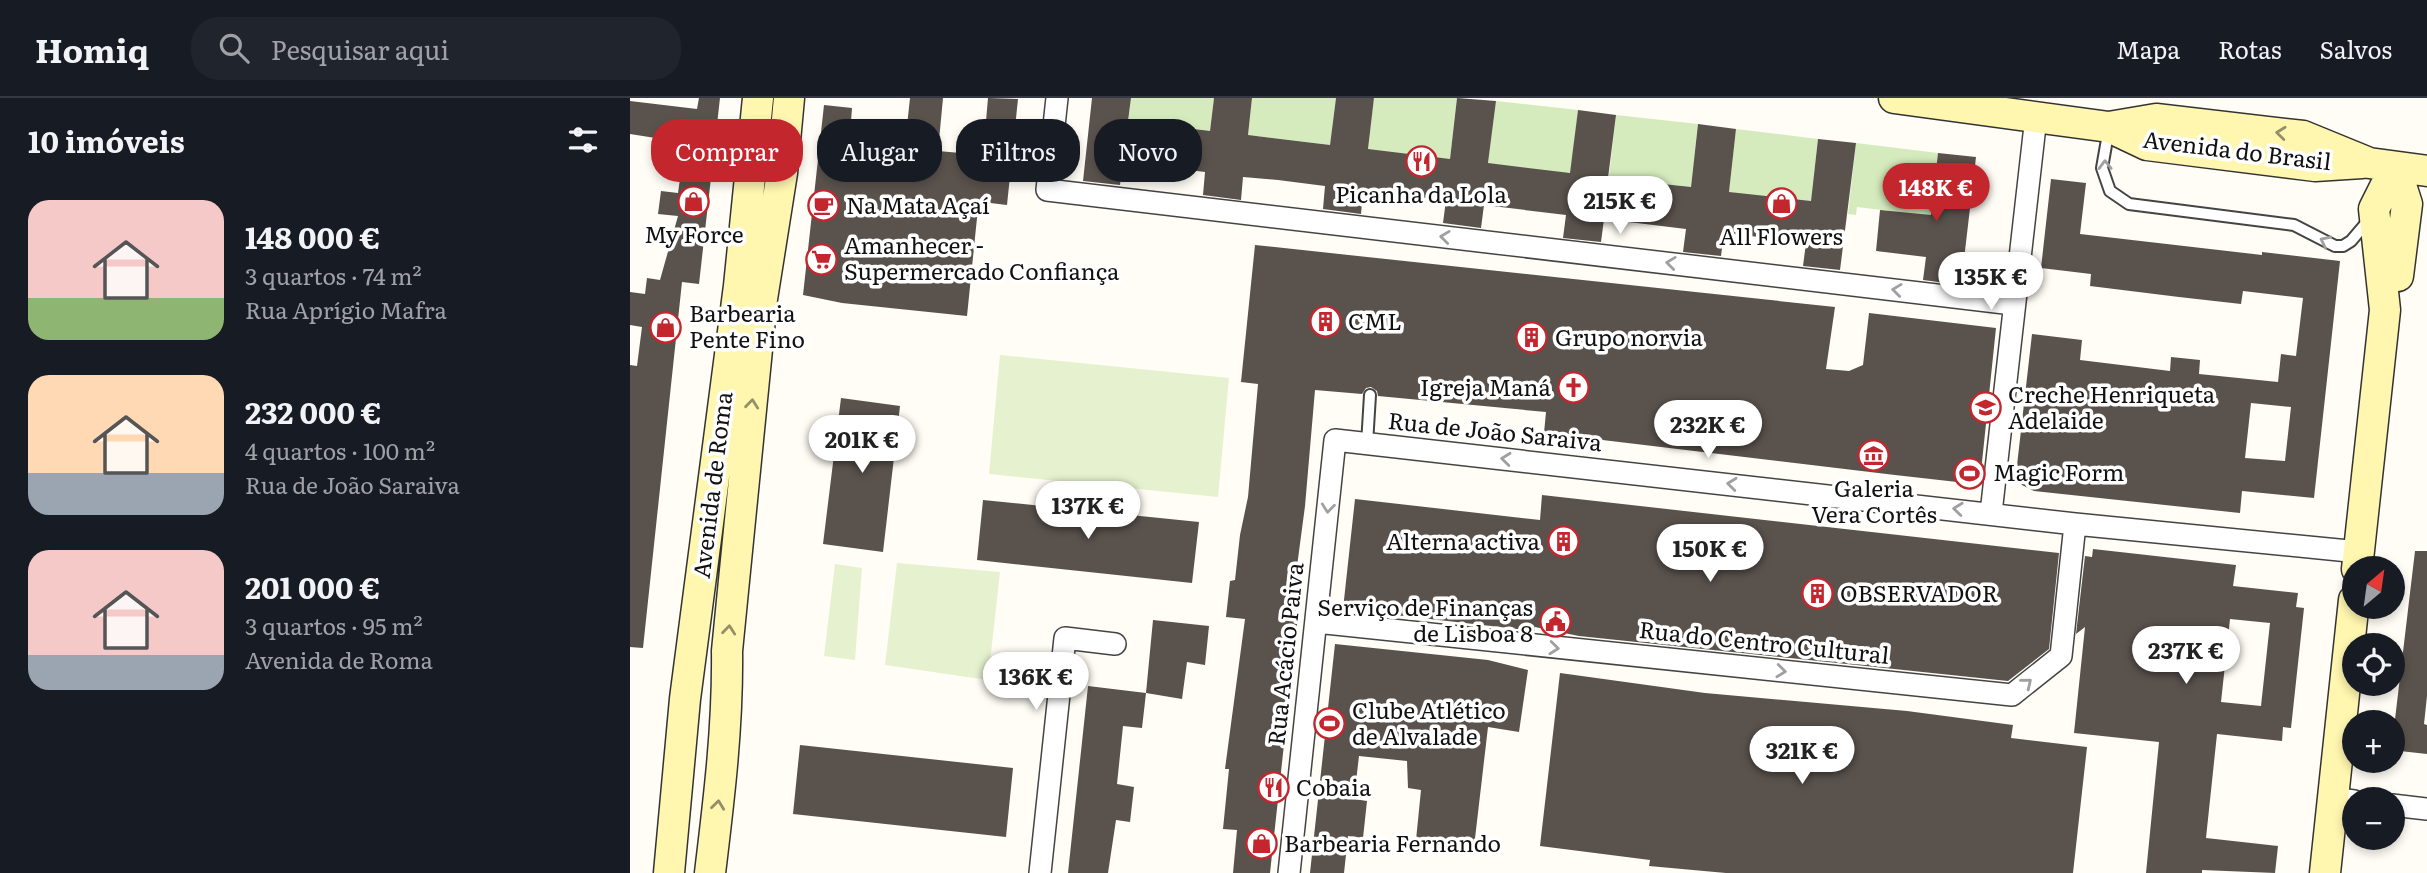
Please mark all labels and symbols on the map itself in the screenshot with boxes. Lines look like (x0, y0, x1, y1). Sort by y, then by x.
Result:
street label: Avenida do Brasil (2141, 121, 2334, 177)
one-way arrow (2275, 126, 2287, 141)
restaurant icon: Picanha da Lola (1404, 144, 1438, 178)
one-way arrow (2097, 159, 2113, 170)
pin: 148K € (1879, 164, 1993, 223)
place label: Picanha da Lola (1335, 176, 1507, 210)
pin: 215K € (1563, 176, 1677, 236)
shop icon: My Force (677, 184, 711, 218)
shop icon: All Flowers (1764, 186, 1798, 220)
place label: Na Mata Açaí (846, 187, 990, 221)
cafe icon: Na Mata Açaí (806, 189, 840, 223)
place label: My Force (644, 216, 744, 250)
place label: All Flowers (1719, 218, 1843, 252)
place label: Amanhecer - Supermercado Confiança (844, 227, 1120, 287)
one-way arrow (1439, 229, 1451, 244)
one-way arrow (2320, 235, 2332, 249)
supermarket icon: Amanhecer - Supermercado Confiança (804, 242, 838, 276)
pin: 135K € (1934, 252, 2048, 312)
one-way arrow (1665, 256, 1677, 271)
one-way arrow (1891, 283, 1902, 298)
place label: Barbearia Pente Fino (689, 295, 805, 355)
place label: CML (1348, 303, 1402, 337)
building icon: CML (1308, 305, 1342, 339)
shop icon: Barbearia Pente Fino (649, 310, 683, 344)
place label: Grupo norvia (1555, 319, 1703, 353)
building icon: Grupo norvia (1515, 321, 1549, 355)
place label: Igreja Maná (1420, 369, 1552, 403)
church icon: Igreja Maná (1557, 371, 1591, 405)
place label: Creche Henriqueta Adelaide (2008, 376, 2216, 436)
street label: Avenida de Roma (683, 389, 739, 580)
school or university icon: Creche Henriqueta Adelaide (1968, 391, 2002, 425)
one-way arrow (744, 398, 759, 409)
pin: 232K € (1651, 400, 1765, 460)
street label: Rua de João Saraiva (1387, 402, 1604, 458)
pin: 201K € (805, 416, 919, 475)
museum icon: Galeria Vera Cortês (1857, 438, 1891, 472)
one-way arrow (1500, 452, 1512, 467)
place label: Magic Form (1993, 454, 2124, 488)
sports icon: Magic Form (1953, 456, 1987, 490)
place label: Galeria Vera Cortês (1811, 470, 1937, 530)
one-way arrow (1726, 477, 1738, 492)
pin: 137K € (1031, 482, 1145, 541)
one-way arrow (1953, 502, 1964, 517)
one-way arrow (1321, 503, 1336, 514)
place label: Alterna activa (1386, 523, 1541, 557)
pin: 150K € (1653, 524, 1767, 584)
building icon: Alterna activa (1546, 525, 1580, 559)
north arrow (2342, 556, 2404, 620)
street label: Rua Acácio Paiva (1257, 560, 1311, 747)
place label: OBSERVADOR (1840, 575, 1999, 609)
building icon: OBSERVADOR (1800, 577, 1834, 611)
place label: Serviço de Finanças de Lisboa 8 (1317, 589, 1533, 649)
public building icon: Serviço de Finanças de Lisboa 8 (1539, 604, 1573, 638)
street label: Rua do Centro Cultural (1637, 611, 1891, 671)
one-way arrow (721, 624, 736, 635)
pin: 237K € (2129, 626, 2243, 686)
one-way arrow (1549, 640, 1560, 655)
pin: 136K € (979, 652, 1093, 712)
one-way arrow (1775, 663, 1786, 678)
one-way arrow (2019, 679, 2032, 691)
place label: Clube Atlético de Alvalade (1352, 692, 1506, 752)
sports icon: Clube Atlético de Alvalade (1312, 707, 1346, 741)
pin: 321K € (1745, 726, 1859, 786)
place label: Cobaia (1296, 769, 1372, 803)
restaurant icon: Cobaia (1256, 771, 1290, 805)
one-way arrow (711, 799, 726, 811)
place label: Barbearia Fernando (1284, 825, 1501, 859)
shop icon: Barbearia Fernando (1244, 827, 1278, 861)

